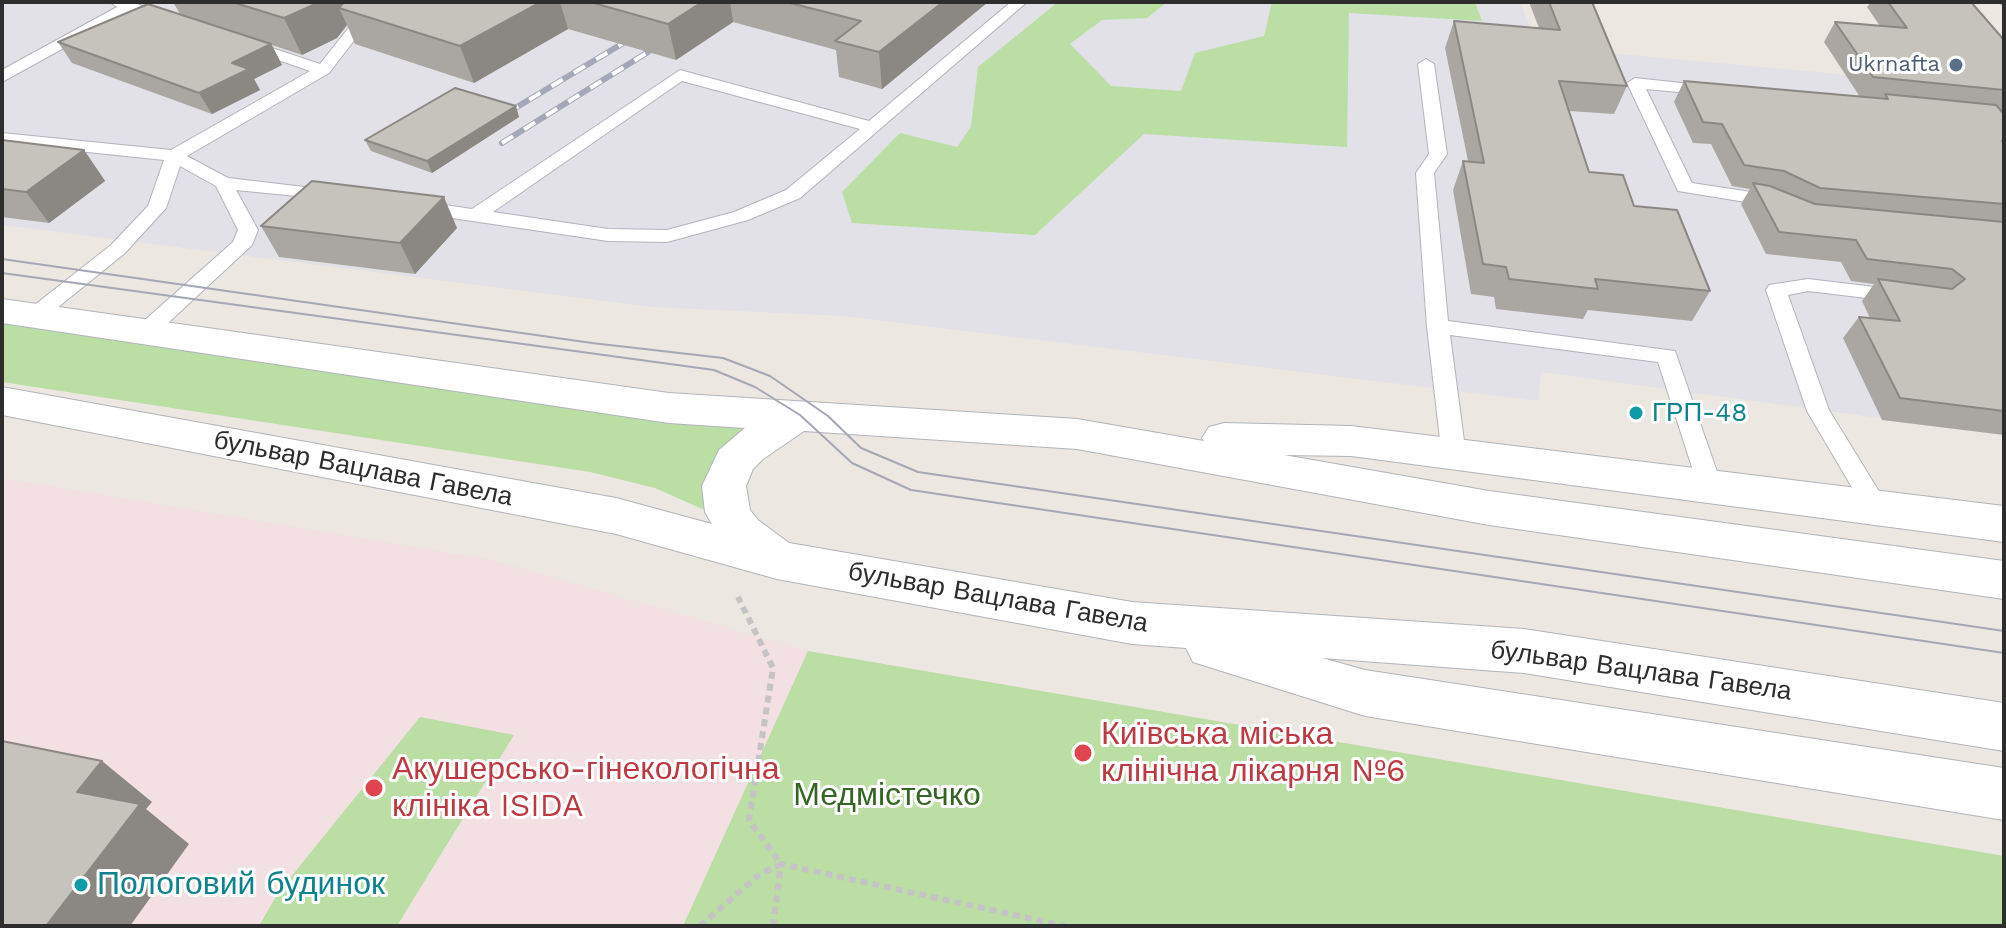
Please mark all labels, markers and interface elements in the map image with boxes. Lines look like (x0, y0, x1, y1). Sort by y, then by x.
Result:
place label: Ukrnafta (1848, 52, 1940, 78)
marker: Ukrnafta (1947, 56, 1965, 74)
place label: ГРП-48 (1652, 397, 1747, 429)
marker: ГРП-48 (1627, 404, 1645, 422)
street label: бульвар Вацлава Гавела (211, 425, 515, 513)
street label: бульвар Вацлава Гавела (846, 556, 1150, 640)
street label: бульвар Вацлава Гавела (1488, 634, 1794, 708)
place label: Київська міська клінічна лікарня №6 (1101, 716, 1405, 791)
marker: Київська міська клінічна лікарня №6 (1072, 742, 1094, 764)
place label: Акушерсько-гінекологічна клініка ISIDA (392, 751, 780, 826)
marker: Акушерсько-гінекологічна клініка ISIDA (363, 777, 385, 799)
park label: Медмістечко (793, 777, 981, 815)
place label: Пологовий будинок (97, 866, 385, 904)
marker: Пологовий будинок (72, 876, 90, 894)

